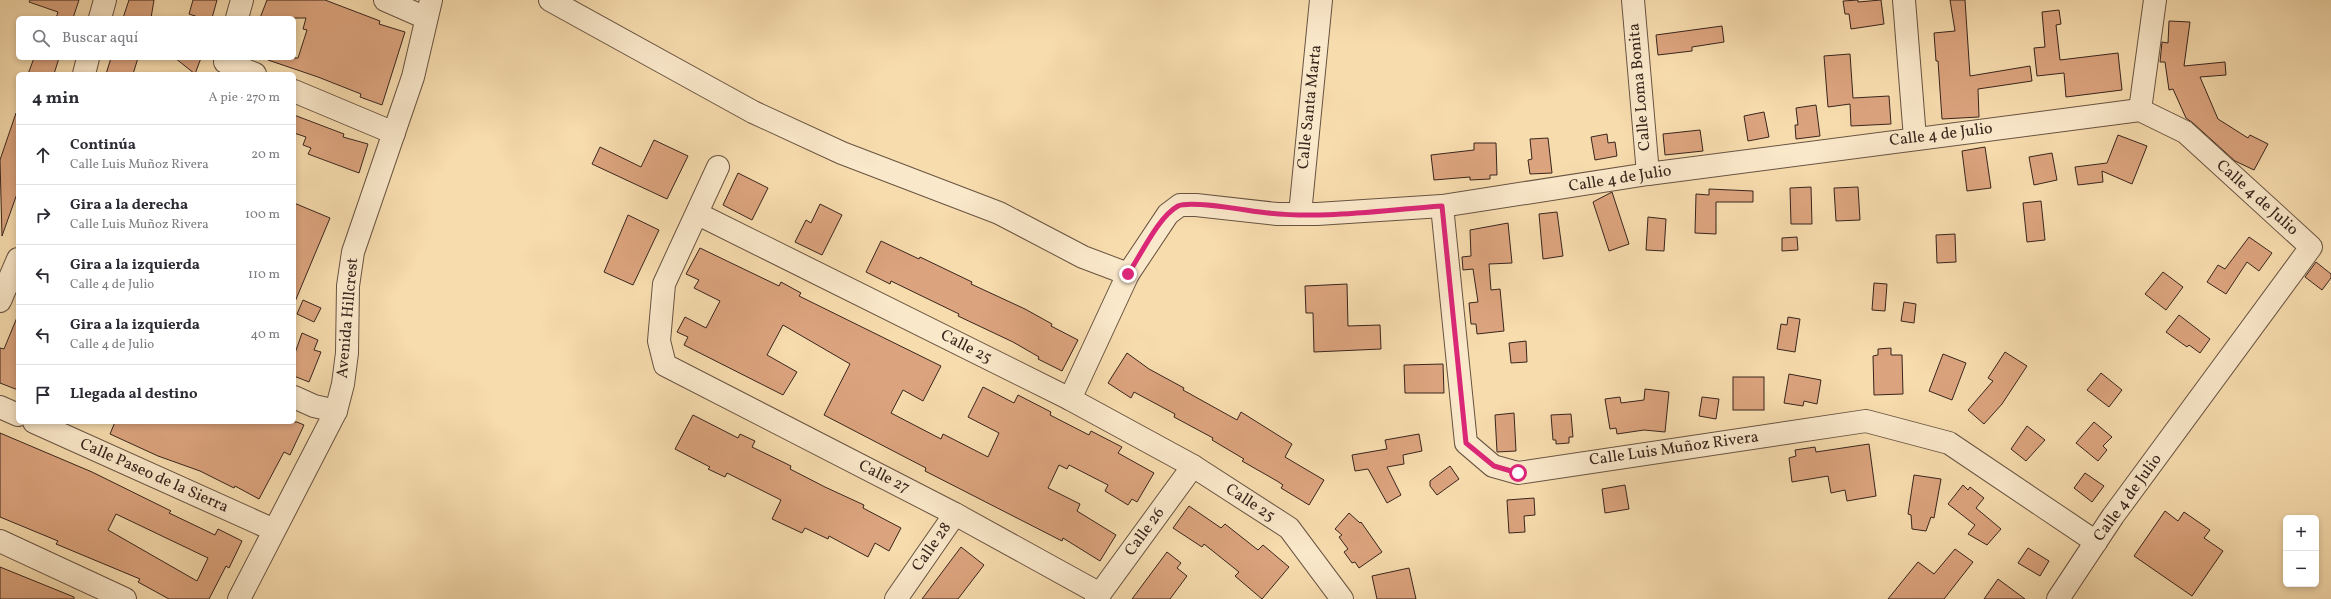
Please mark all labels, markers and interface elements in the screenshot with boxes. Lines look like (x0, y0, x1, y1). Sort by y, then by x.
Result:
search box (16, 16, 296, 60)
street label: Calle Loma Bonita (1623, 22, 1657, 152)
icon: search (30, 27, 52, 49)
text: Buscar aquí (62, 28, 138, 49)
street label: Calle Santa Marta (1293, 44, 1327, 170)
text: 4 min (32, 87, 79, 110)
text: A pie · 270 m (209, 89, 280, 107)
street label: Calle 4 de Julio (1888, 118, 1994, 152)
text: Continúa (70, 135, 136, 156)
icon: ahead (32, 144, 54, 166)
text: 20 m (251, 146, 280, 164)
street label: Calle 4 de Julio (2211, 155, 2303, 241)
text: Calle Luis Muñoz Rivera (70, 156, 209, 174)
street label: Calle 4 de Julio (1567, 160, 1673, 198)
text: Gira a la derecha (70, 195, 188, 216)
icon: right (32, 204, 54, 226)
text: 100 m (245, 206, 280, 224)
text: Calle Luis Muñoz Rivera (70, 216, 209, 234)
text: Gira a la izquierda (70, 255, 200, 276)
street label: Avenida Hillcrest (332, 256, 364, 379)
icon: left (32, 264, 54, 286)
route end (1119, 265, 1137, 283)
text: 110 m (248, 266, 280, 284)
text: Calle 4 de Julio (70, 276, 154, 294)
text: Gira a la izquierda (70, 315, 200, 336)
icon: left (32, 324, 54, 346)
street label: Calle 25 (936, 325, 996, 369)
text: 40 m (251, 326, 280, 344)
text: Calle 4 de Julio (70, 336, 154, 354)
icon: arrive (32, 384, 54, 406)
text: Llegada al destino (70, 384, 198, 405)
street label: Calle Luis Muñoz Rivera (1588, 426, 1760, 472)
street label: Calle Paseo de la Sierra (76, 433, 232, 519)
street label: Calle 4 de Julio (2089, 450, 2167, 546)
street label: Calle 27 (855, 455, 914, 499)
route start (1509, 464, 1527, 482)
street label: Calle 25 (1221, 479, 1279, 527)
street label: Calle 26 (1120, 503, 1170, 561)
map controls (2283, 515, 2319, 587)
button: + (2283, 515, 2319, 551)
street label: Calle 28 (907, 518, 957, 576)
button: − (2283, 551, 2319, 587)

